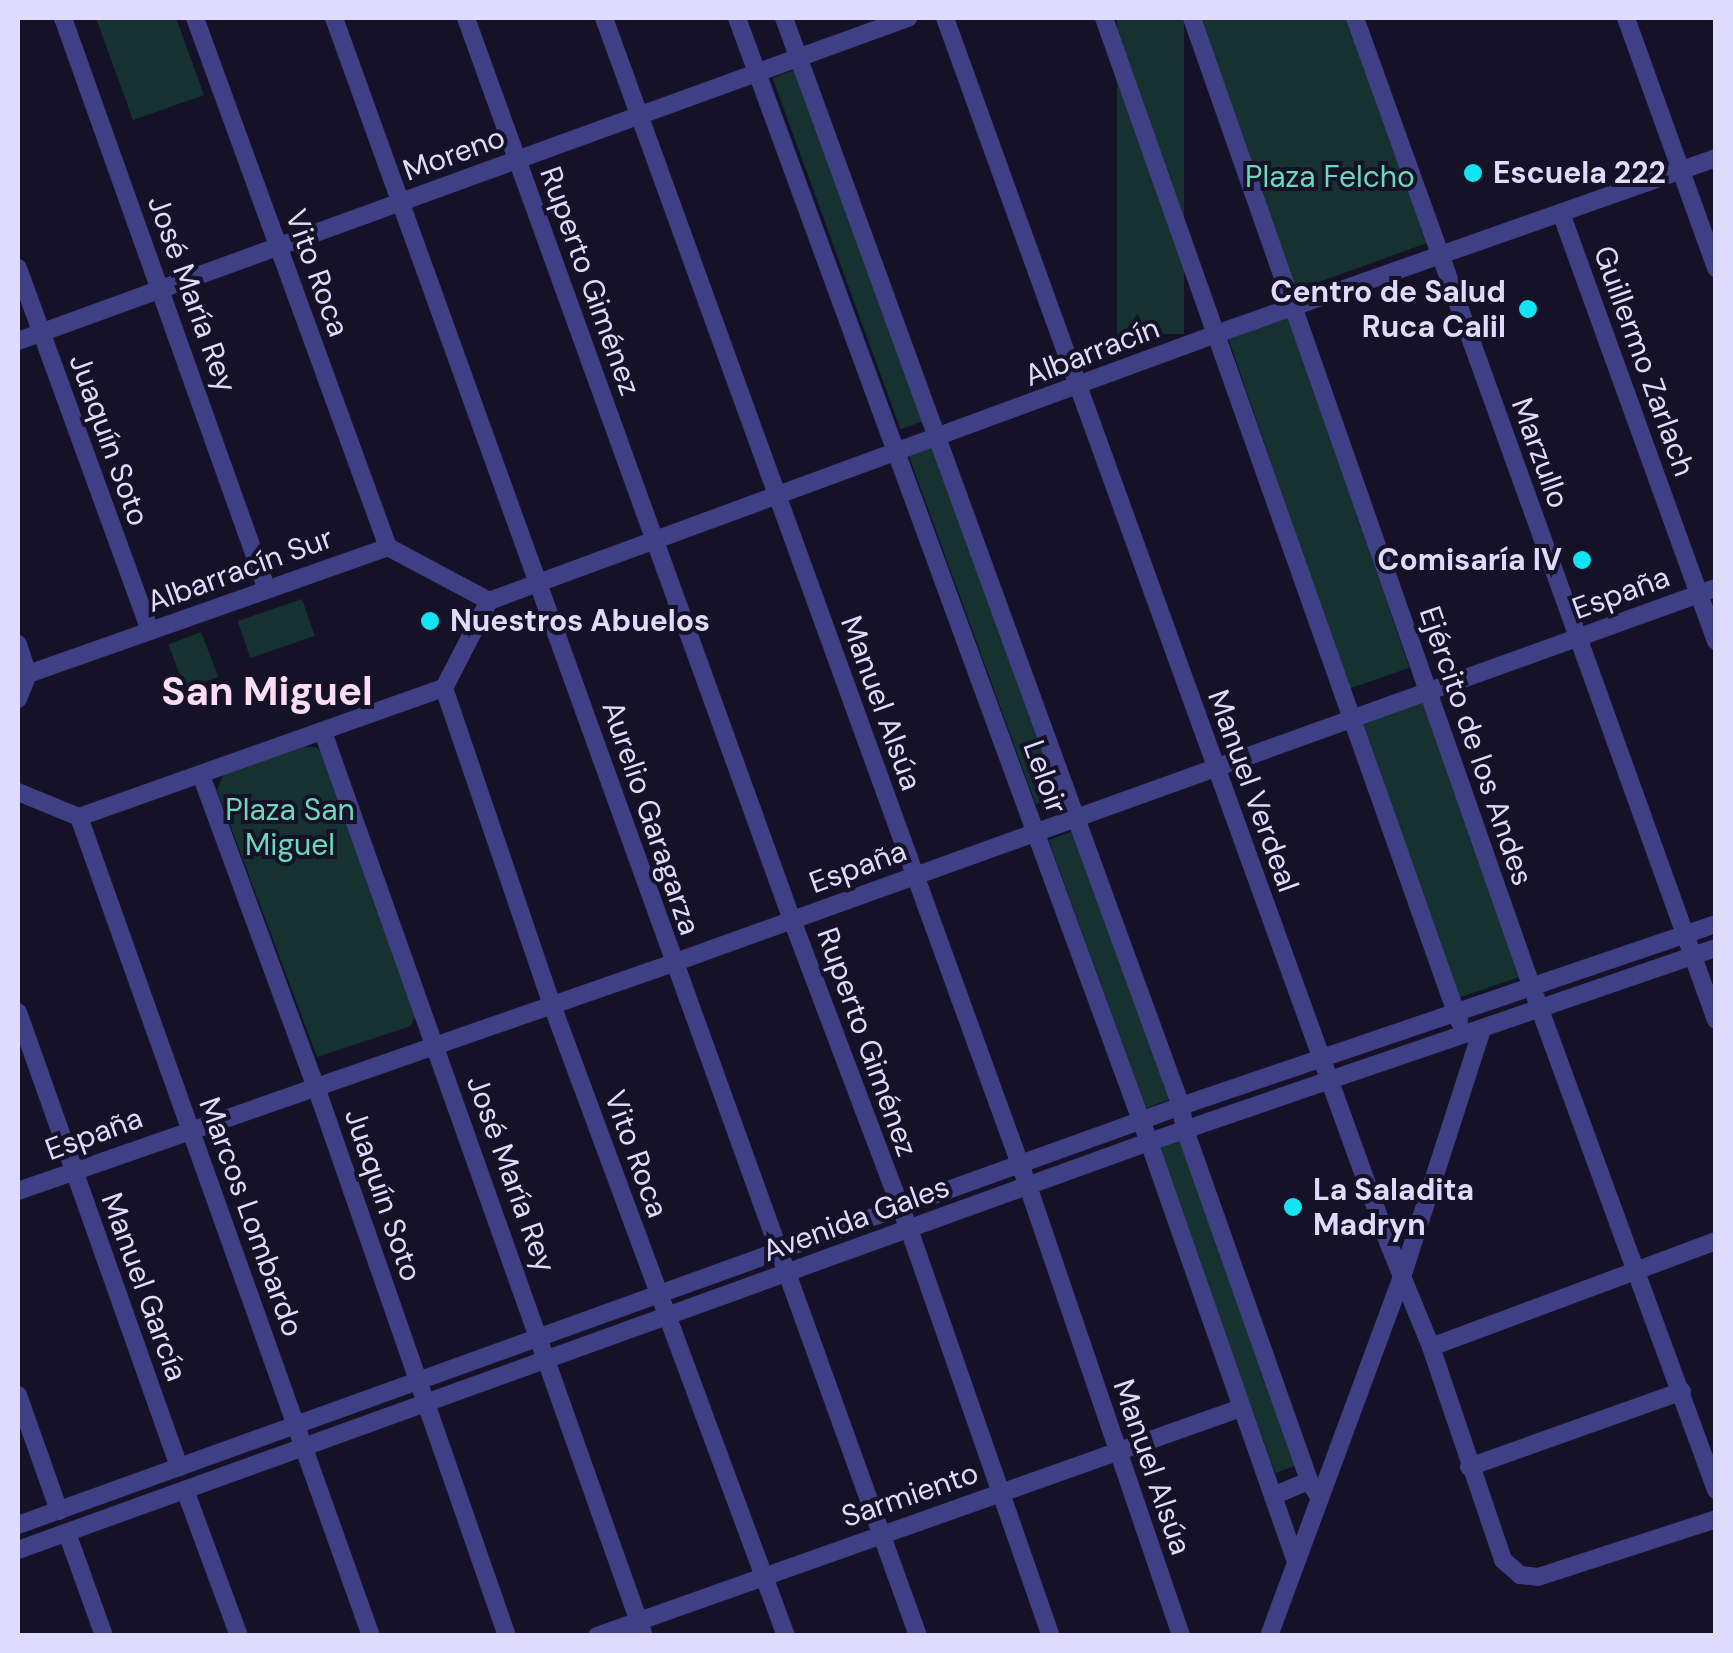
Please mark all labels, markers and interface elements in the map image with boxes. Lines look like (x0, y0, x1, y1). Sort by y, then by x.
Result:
street label: Moreno (398, 119, 510, 189)
place label: Escuela 222 (1493, 155, 1666, 191)
park label: Plaza Felcho (1245, 159, 1415, 195)
street label: Ruperto Giménez (532, 162, 648, 400)
marker: Escuela 222 (1462, 162, 1484, 184)
street label: José María Rey (140, 191, 244, 397)
street label: Vito Roca (277, 205, 357, 341)
street label: Guillermo Zarlach (1586, 241, 1702, 481)
place label: Centro de Salud Ruca Calil (1270, 274, 1506, 344)
marker: Centro de Salud Ruca Calil (1515, 296, 1541, 322)
street label: Albarracín (1020, 310, 1164, 394)
street label: Juaquín Soto (61, 349, 157, 531)
street label: Marzullo (1503, 393, 1577, 513)
street label: Albarracín Sur (142, 520, 338, 620)
place label: Comisaría IV (1377, 542, 1562, 578)
marker: Comisaría IV (1571, 549, 1593, 571)
street label: España (1568, 559, 1674, 627)
street label: Ejército de los Andes (1411, 602, 1541, 890)
place label: Nuestros Abuelos (450, 603, 710, 639)
marker: Nuestros Abuelos (419, 610, 441, 632)
street label: Manuel Alsúa (833, 611, 929, 795)
district label: San Miguel (161, 667, 373, 715)
street label: Manuel Verdeal (1200, 685, 1306, 897)
street label: Aurelio Garagarza (594, 696, 708, 940)
street label: Leloir (1015, 736, 1075, 818)
park label: Plaza San Miguel (225, 792, 355, 862)
street label: España (805, 833, 911, 901)
street label: Ruperto Giménez (809, 923, 925, 1161)
street label: José María Rey (459, 1071, 563, 1277)
street label: Vito Roca (596, 1086, 676, 1222)
street label: Marcos Lombardo (191, 1092, 311, 1342)
street label: España (41, 1100, 147, 1168)
street label: Juaquín Soto (337, 1104, 429, 1286)
street label: Avenida Gales (758, 1169, 954, 1269)
place label: La Saladita Madryn (1313, 1172, 1474, 1242)
street label: Manuel García (93, 1188, 195, 1386)
marker: La Saladita Madryn (1282, 1196, 1304, 1218)
street label: Manuel Alsúa (1105, 1375, 1199, 1559)
street label: Sarmiento (837, 1455, 983, 1535)

